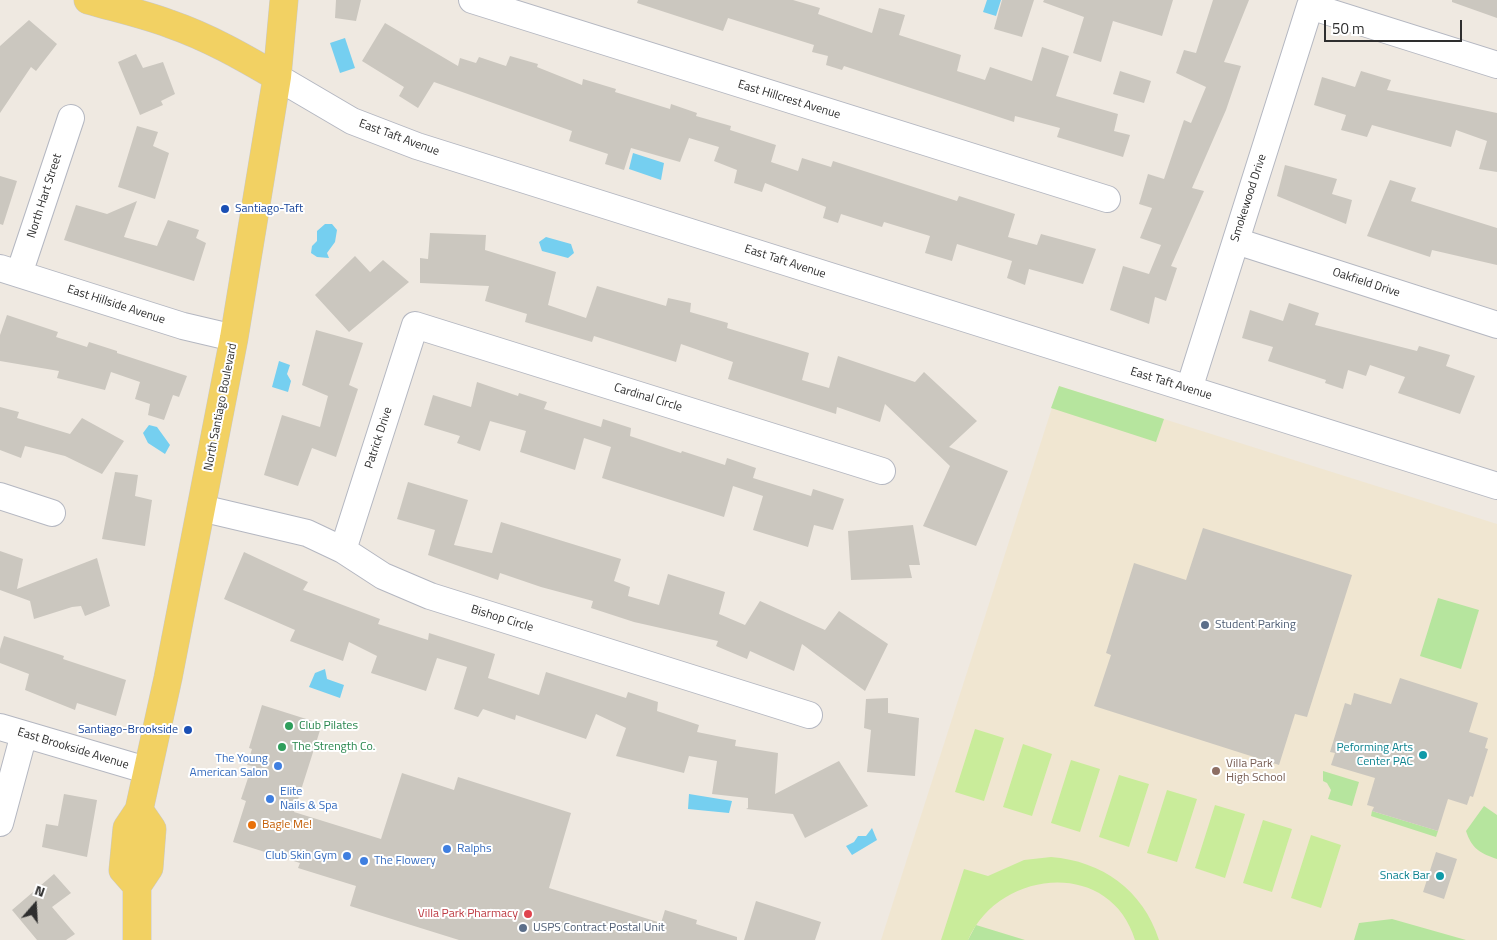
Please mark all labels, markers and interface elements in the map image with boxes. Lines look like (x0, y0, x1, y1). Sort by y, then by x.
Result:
scale bar (1327, 10, 1464, 42)
text: 50 m (1332, 17, 1365, 40)
street label: East Hillcrest Avenue (736, 78, 842, 122)
street label: East Taft Avenue (357, 117, 441, 159)
street label: North Hart Street (25, 152, 65, 240)
street label: Smokewood Drive (1228, 152, 1270, 244)
place label: Santiago-Taft (235, 202, 303, 216)
marker: Santiago-Taft (219, 203, 231, 215)
street label: East Taft Avenue (742, 242, 828, 282)
street label: Oakfield Drive (1330, 265, 1402, 301)
street label: East Hillside Avenue (65, 282, 167, 328)
street label: North Santiago Boulevard (202, 342, 240, 472)
street label: East Taft Avenue (1128, 365, 1214, 403)
street label: Cardinal Circle (612, 381, 684, 415)
street label: Patrick Drive (362, 405, 396, 471)
street label: Bishop Circle (469, 603, 535, 635)
place label: Student Parking (1215, 618, 1296, 632)
marker: Student Parking (1199, 619, 1211, 631)
place label: Club Pilates (299, 719, 358, 733)
marker: Club Pilates (283, 720, 295, 732)
place label: Santiago-Brookside (78, 723, 178, 737)
marker: Santiago-Brookside (182, 724, 194, 736)
street label: East Brookside Avenue (16, 725, 130, 773)
place label: The Strength Co. (292, 740, 375, 754)
marker: The Strength Co. (276, 741, 288, 753)
place label: Peforming Arts Center PAC (1337, 741, 1413, 769)
marker: Peforming Arts Center PAC (1417, 749, 1429, 761)
place label: The Young American Salon (190, 752, 268, 780)
place label: Villa Park High School (1226, 757, 1286, 785)
marker: The Young American Salon (272, 760, 284, 772)
marker: Villa Park High School (1210, 765, 1222, 777)
place label: Elite Nails & Spa (280, 785, 337, 813)
marker: Elite Nails & Spa (264, 793, 276, 805)
place label: Bagle Me! (262, 818, 312, 832)
marker: Bagle Me! (246, 819, 258, 831)
place label: Ralphs (457, 842, 492, 856)
marker: Ralphs (441, 843, 453, 855)
place label: Club Skin Gym (265, 849, 337, 863)
marker: Club Skin Gym (341, 850, 353, 862)
place label: The Flowery (374, 854, 436, 868)
marker: The Flowery (358, 855, 370, 867)
place label: Snack Bar (1380, 869, 1430, 883)
marker: Snack Bar (1434, 870, 1446, 882)
text: N (32, 879, 48, 902)
north arrow (10, 880, 60, 930)
place label: Villa Park Pharmacy (418, 907, 518, 921)
marker: Villa Park Pharmacy (522, 908, 534, 920)
place label: USPS Contract Postal Unit (533, 921, 665, 935)
marker: USPS Contract Postal Unit (517, 922, 529, 934)

